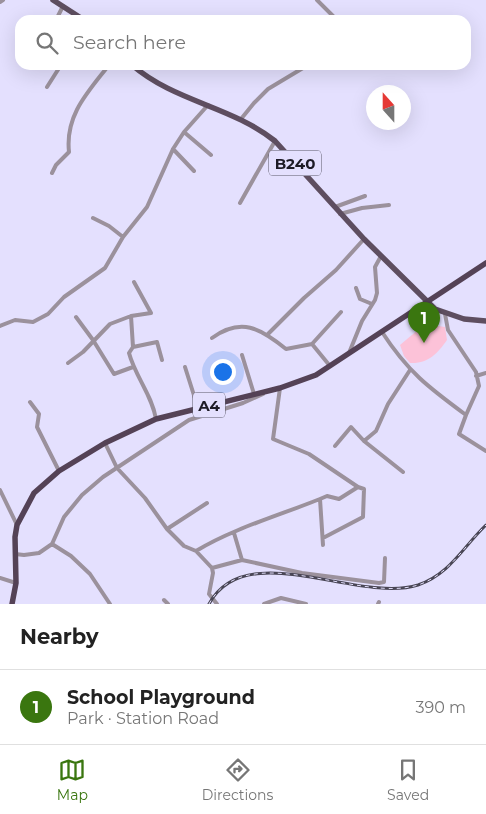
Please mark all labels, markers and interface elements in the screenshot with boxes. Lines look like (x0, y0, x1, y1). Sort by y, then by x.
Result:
search box (15, 15, 471, 70)
icon: search (33, 29, 61, 57)
text: Search here (73, 31, 186, 54)
north arrow (366, 85, 411, 130)
road number: B240 (269, 150, 321, 176)
pin: 1 (408, 302, 440, 343)
your location (210, 359, 236, 385)
road number: A4 (193, 392, 225, 418)
text: Nearby (20, 624, 99, 649)
text: School Playground (67, 686, 255, 709)
text: 1 (33, 698, 39, 717)
text: 390 m (415, 698, 466, 717)
text: Park · Station Road (67, 709, 219, 728)
tab: Map (57, 756, 88, 804)
tab: Directions (202, 756, 273, 804)
tab: Saved (387, 756, 429, 804)

